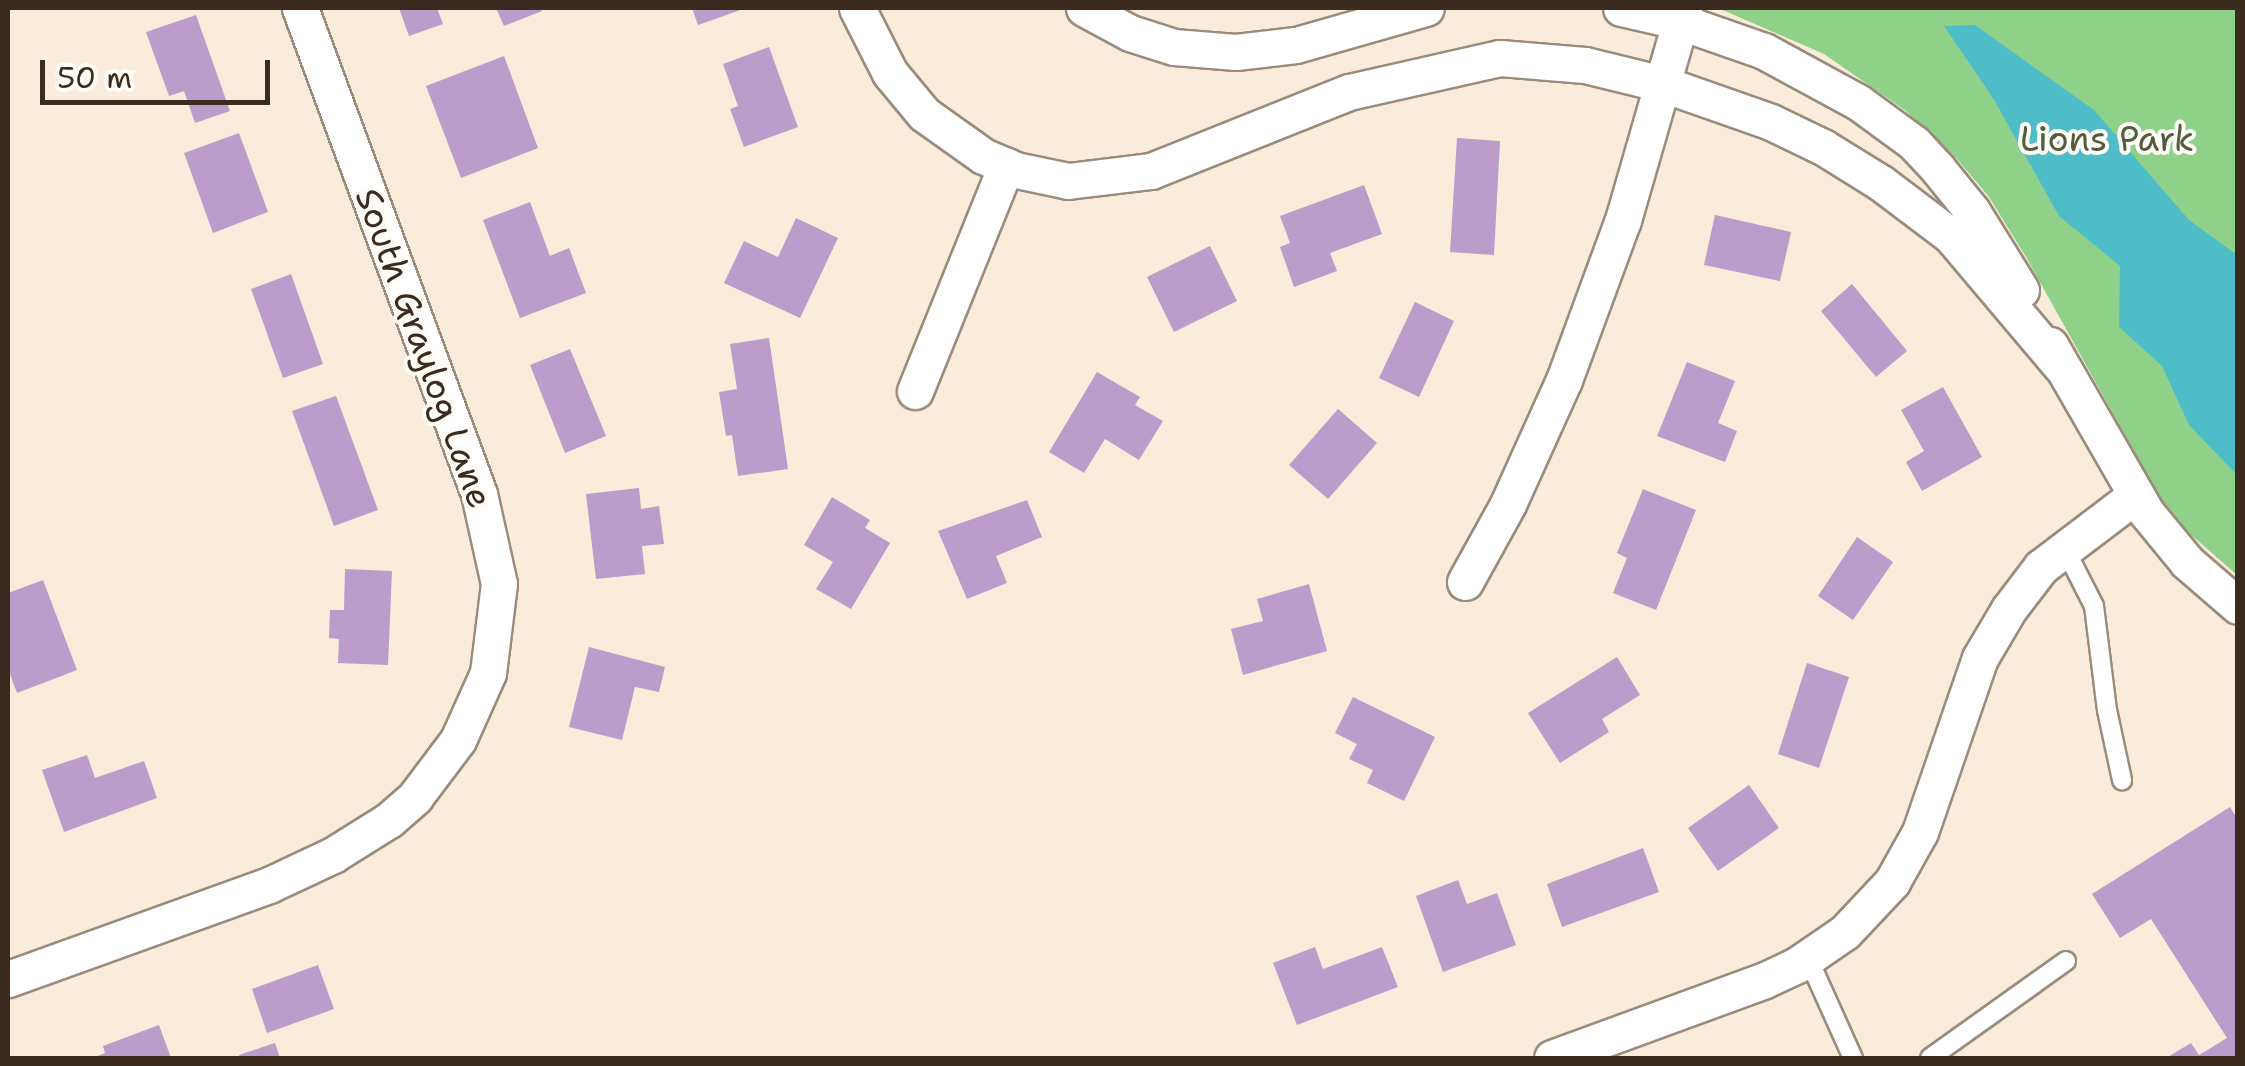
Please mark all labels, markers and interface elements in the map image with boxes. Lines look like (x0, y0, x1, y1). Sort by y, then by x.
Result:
scale bar (45, 40, 275, 102)
text: 50 m (57, 57, 132, 98)
park label: Lions Park (2020, 118, 2194, 160)
street label: South Graylog Lane (347, 183, 501, 513)

